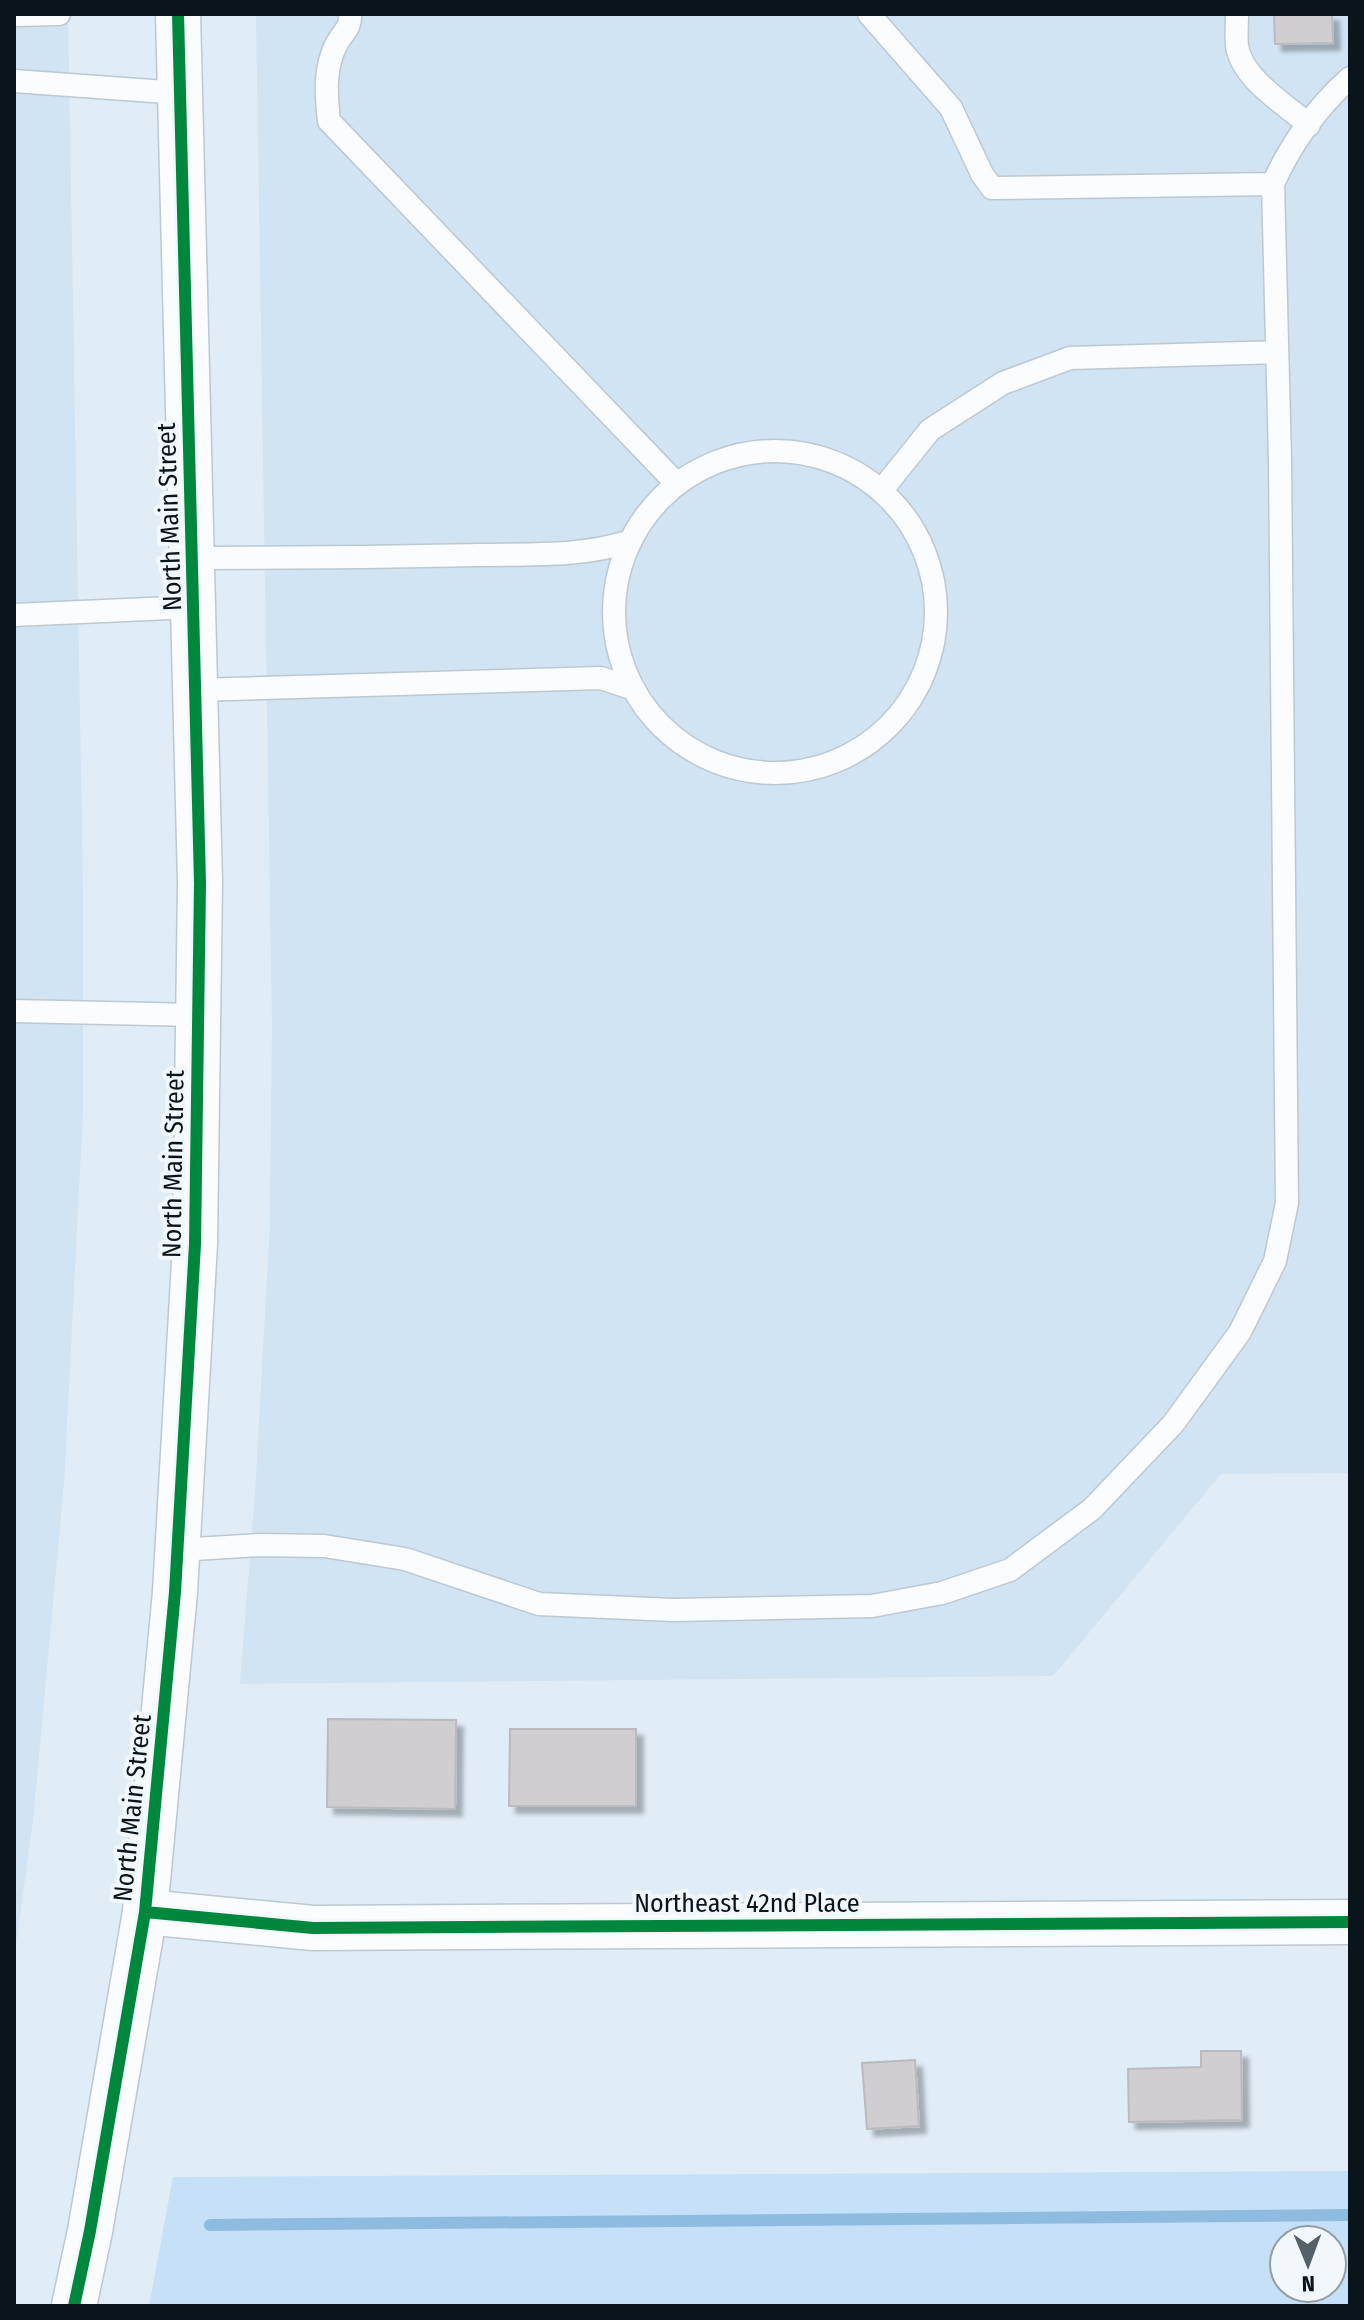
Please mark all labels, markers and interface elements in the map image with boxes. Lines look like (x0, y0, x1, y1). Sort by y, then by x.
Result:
street label: North Main Street (151, 422, 188, 612)
street label: North Main Street (156, 1069, 191, 1258)
street label: North Main Street (107, 1712, 158, 1903)
street label: Northeast 42nd Place (634, 1888, 860, 1919)
north arrow (1268, 2224, 1348, 2304)
text: N (1302, 2270, 1315, 2297)

